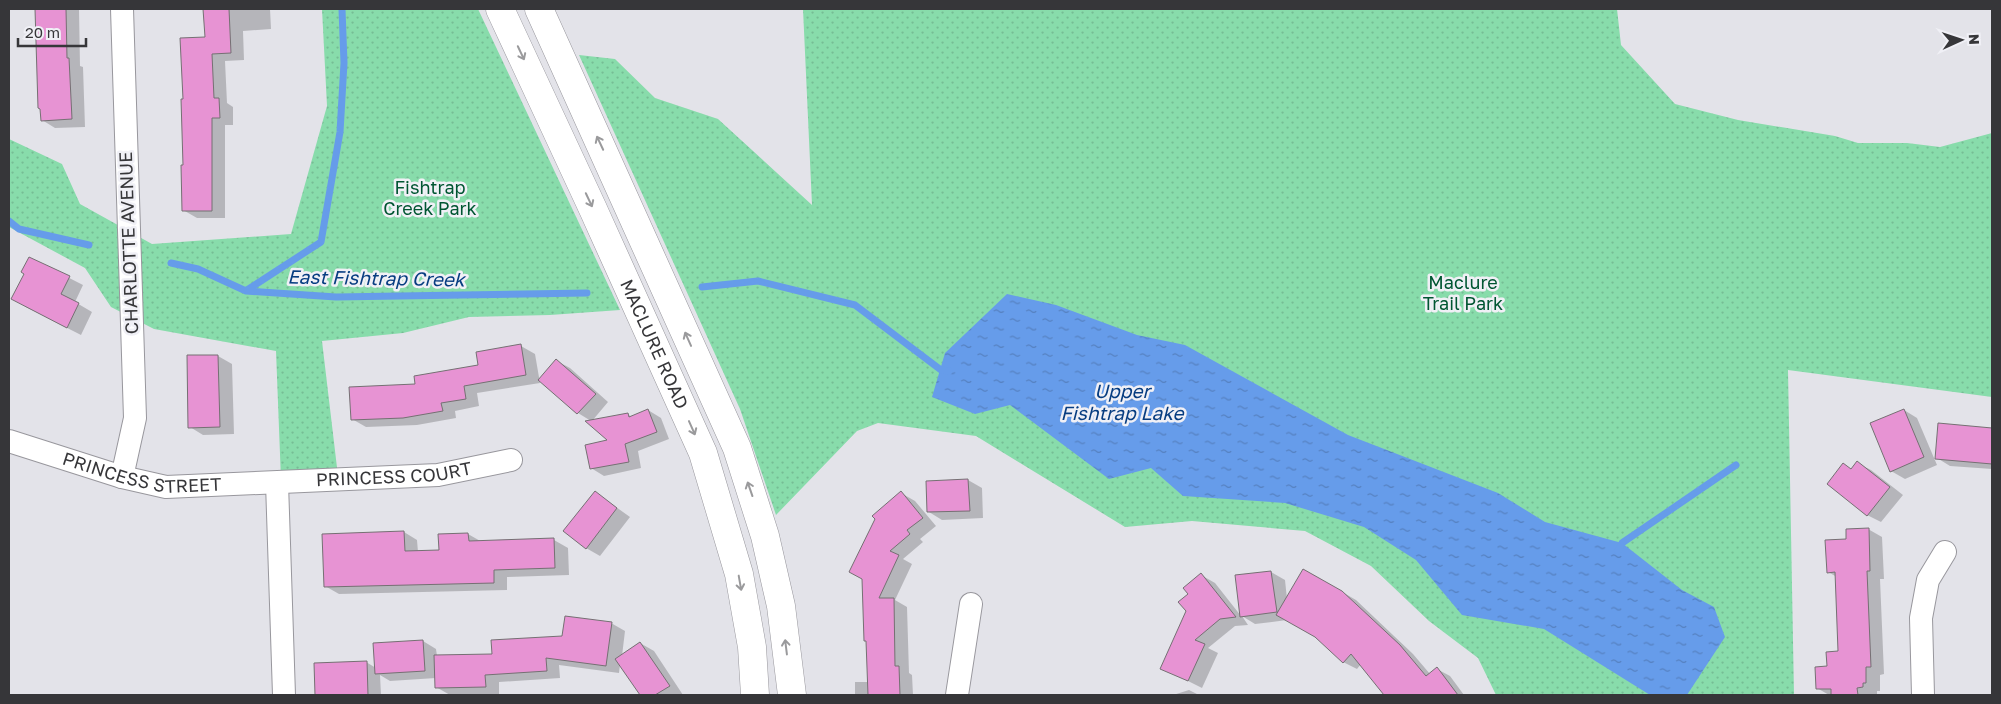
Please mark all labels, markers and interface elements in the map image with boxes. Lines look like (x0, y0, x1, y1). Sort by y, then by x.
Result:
scale bar (18, 15, 85, 47)
north arrow (1936, 15, 1986, 65)
text: 20 m (25, 23, 60, 41)
text: N (1966, 34, 1983, 45)
one-way arrow (516, 45, 526, 60)
one-way arrow (594, 136, 604, 151)
street label: CHARLOTTE AVENUE (114, 151, 142, 335)
park label: Fishtrap Creek Park (383, 176, 477, 219)
one-way arrow (585, 192, 594, 207)
water label: East Fishtrap Creek (287, 264, 467, 291)
park label: Maclure Trail Park (1423, 271, 1503, 314)
street label: MACLURE ROAD (616, 276, 694, 412)
one-way arrow (683, 332, 692, 347)
water label: Upper Fishtrap Lake (1060, 379, 1186, 424)
one-way arrow (687, 420, 697, 435)
street label: PRINCESS STREET (60, 447, 222, 497)
street label: PRINCESS COURT (316, 456, 473, 490)
one-way arrow (745, 481, 755, 497)
one-way arrow (736, 575, 746, 591)
one-way arrow (781, 639, 791, 655)

